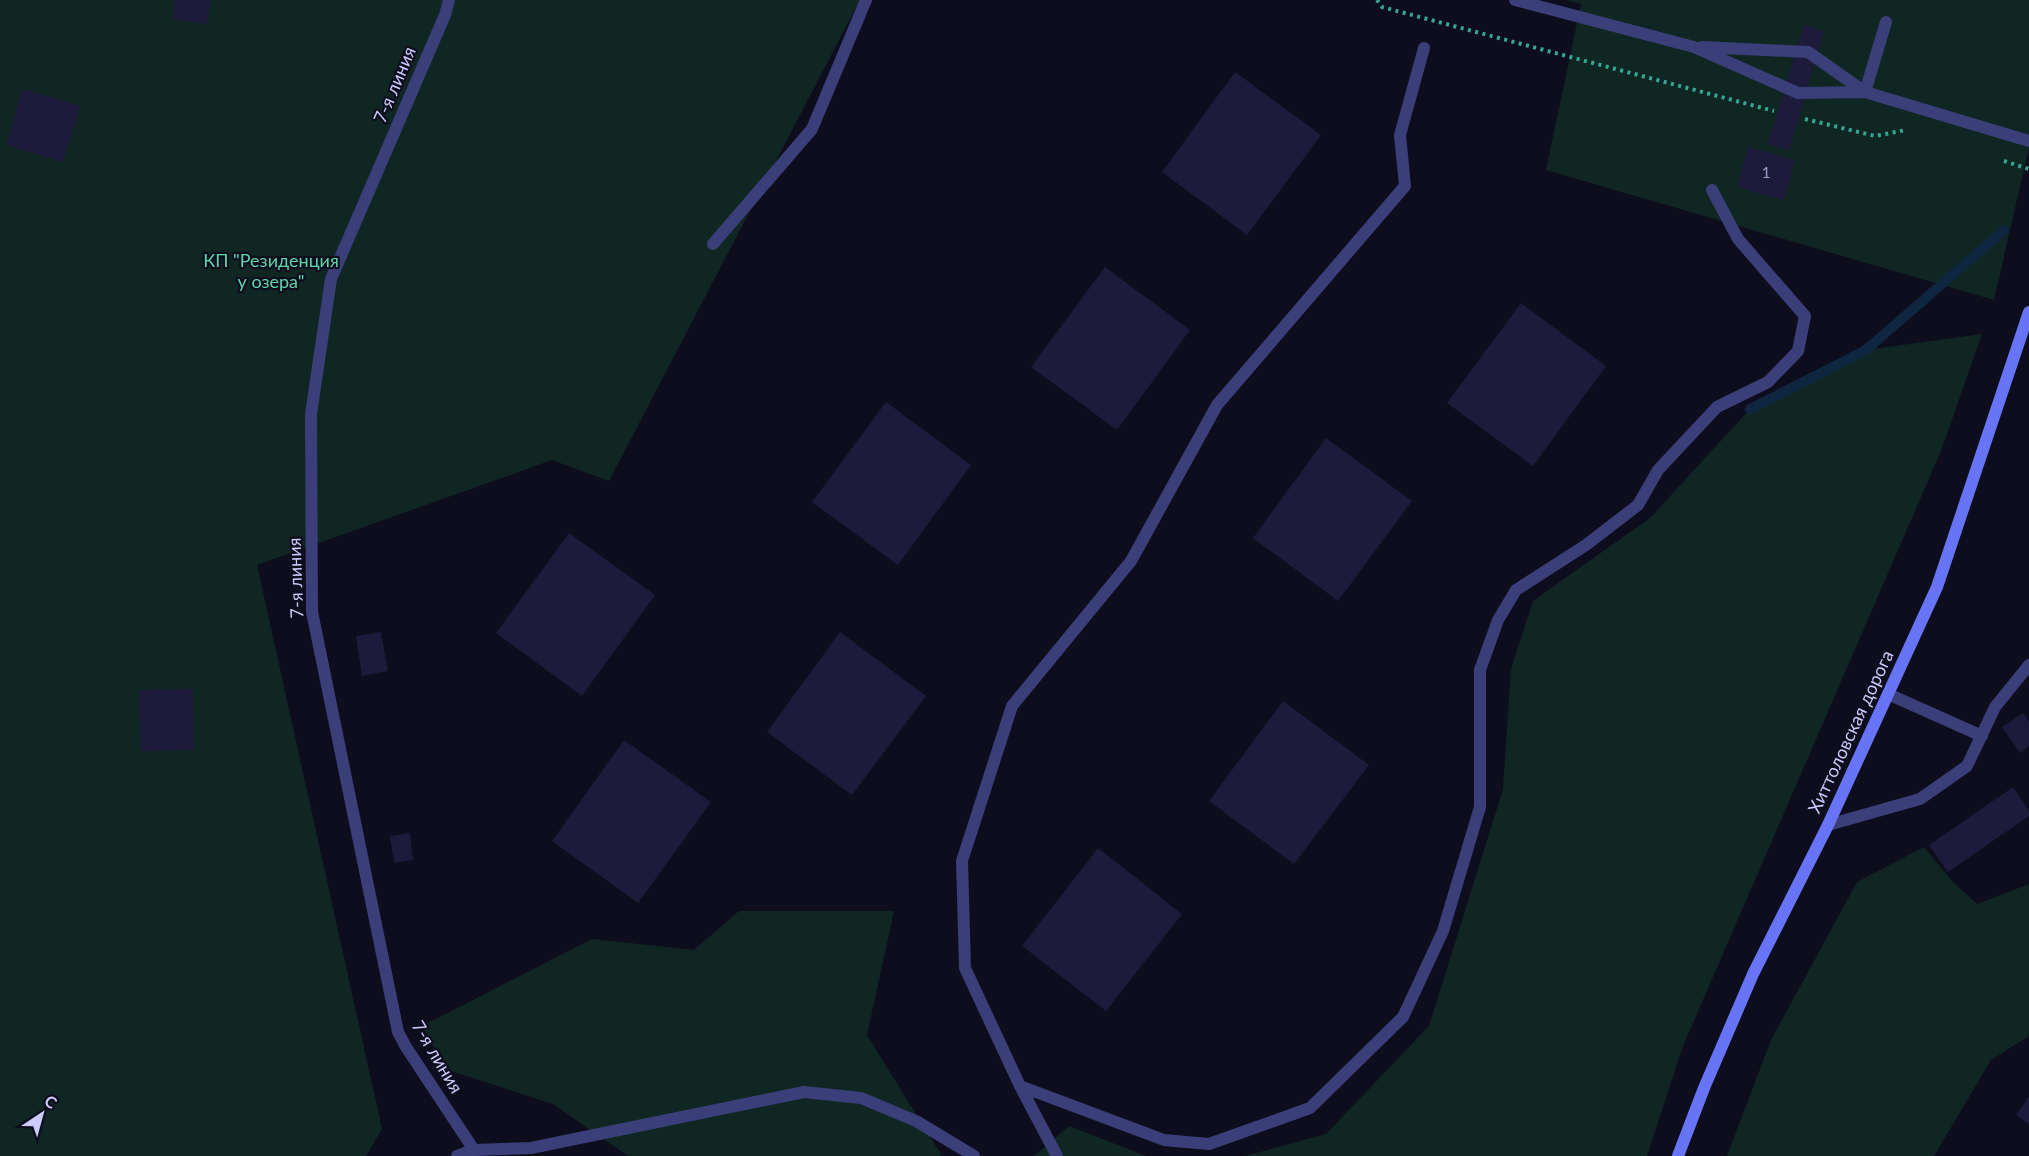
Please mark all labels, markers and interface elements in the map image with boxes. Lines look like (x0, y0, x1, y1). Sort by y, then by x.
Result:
street label: 7-я линия (368, 43, 420, 126)
house number: 1 (1762, 163, 1770, 181)
park label: КП "Резиденция у озера" (203, 249, 339, 292)
street label: 7-я линия (283, 537, 307, 619)
street label: Хиттоловская дорога (1803, 647, 1898, 817)
street label: 7-я линия (408, 1016, 468, 1097)
north arrow (12, 1084, 72, 1144)
text: С (41, 1091, 61, 1112)

